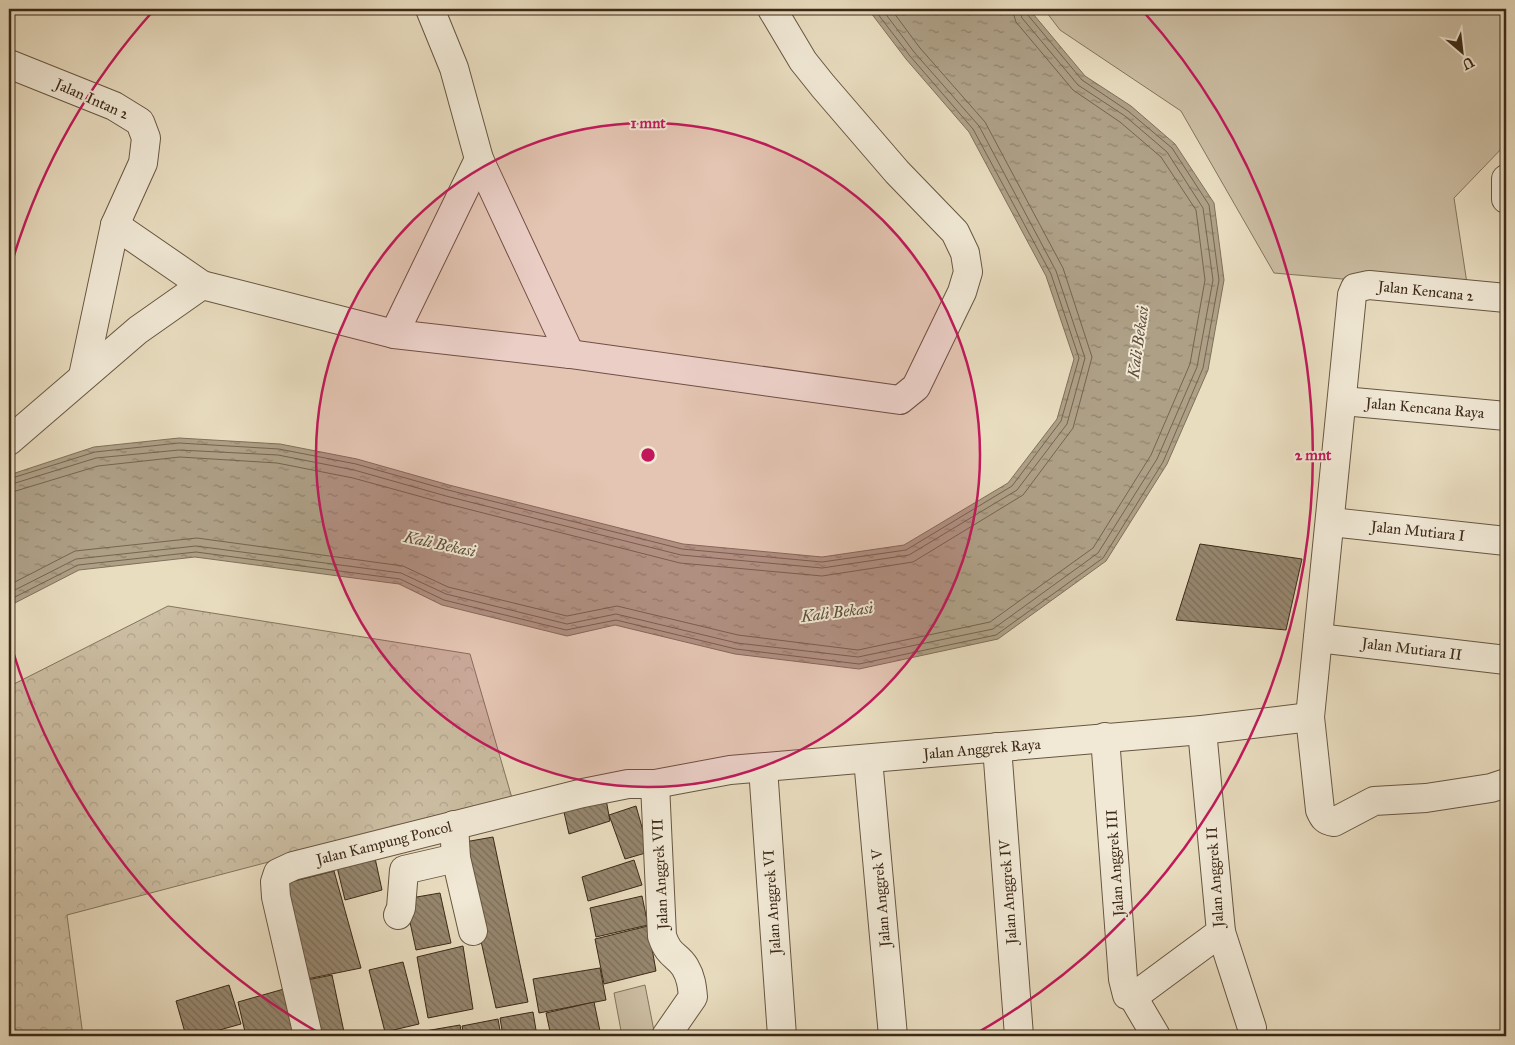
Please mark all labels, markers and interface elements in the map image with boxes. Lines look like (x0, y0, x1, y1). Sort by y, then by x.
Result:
north arrow (1438, 28, 1488, 78)
text: U (1458, 53, 1477, 74)
street label: Jalan Intan 2 (50, 74, 132, 124)
text: 1 mnt (630, 114, 666, 132)
street label: Jalan Kencana 2 (1375, 277, 1475, 306)
water label: Kali Bekasi (1123, 304, 1153, 380)
street label: Jalan Kencana Raya (1363, 394, 1486, 423)
centre of rings (639, 446, 657, 464)
text: 2 mnt (1295, 446, 1332, 464)
street label: Jalan Mutiara I (1368, 517, 1466, 546)
water label: Kali Bekasi (402, 527, 478, 561)
water label: Kali Bekasi (799, 598, 875, 626)
street label: Jalan Mutiara II (1359, 634, 1463, 665)
street label: Jalan Anggrek Raya (920, 735, 1042, 764)
street label: Jalan Anggrek III (1102, 809, 1129, 919)
street label: Jalan Kampung Poncol (312, 817, 455, 870)
street label: Jalan Anggrek VII (648, 818, 673, 932)
street label: Jalan Anggrek II (1203, 826, 1229, 930)
street label: Jalan Anggrek IV (995, 838, 1022, 947)
street label: Jalan Anggrek V (868, 848, 895, 950)
street label: Jalan Anggrek VI (759, 849, 786, 957)

